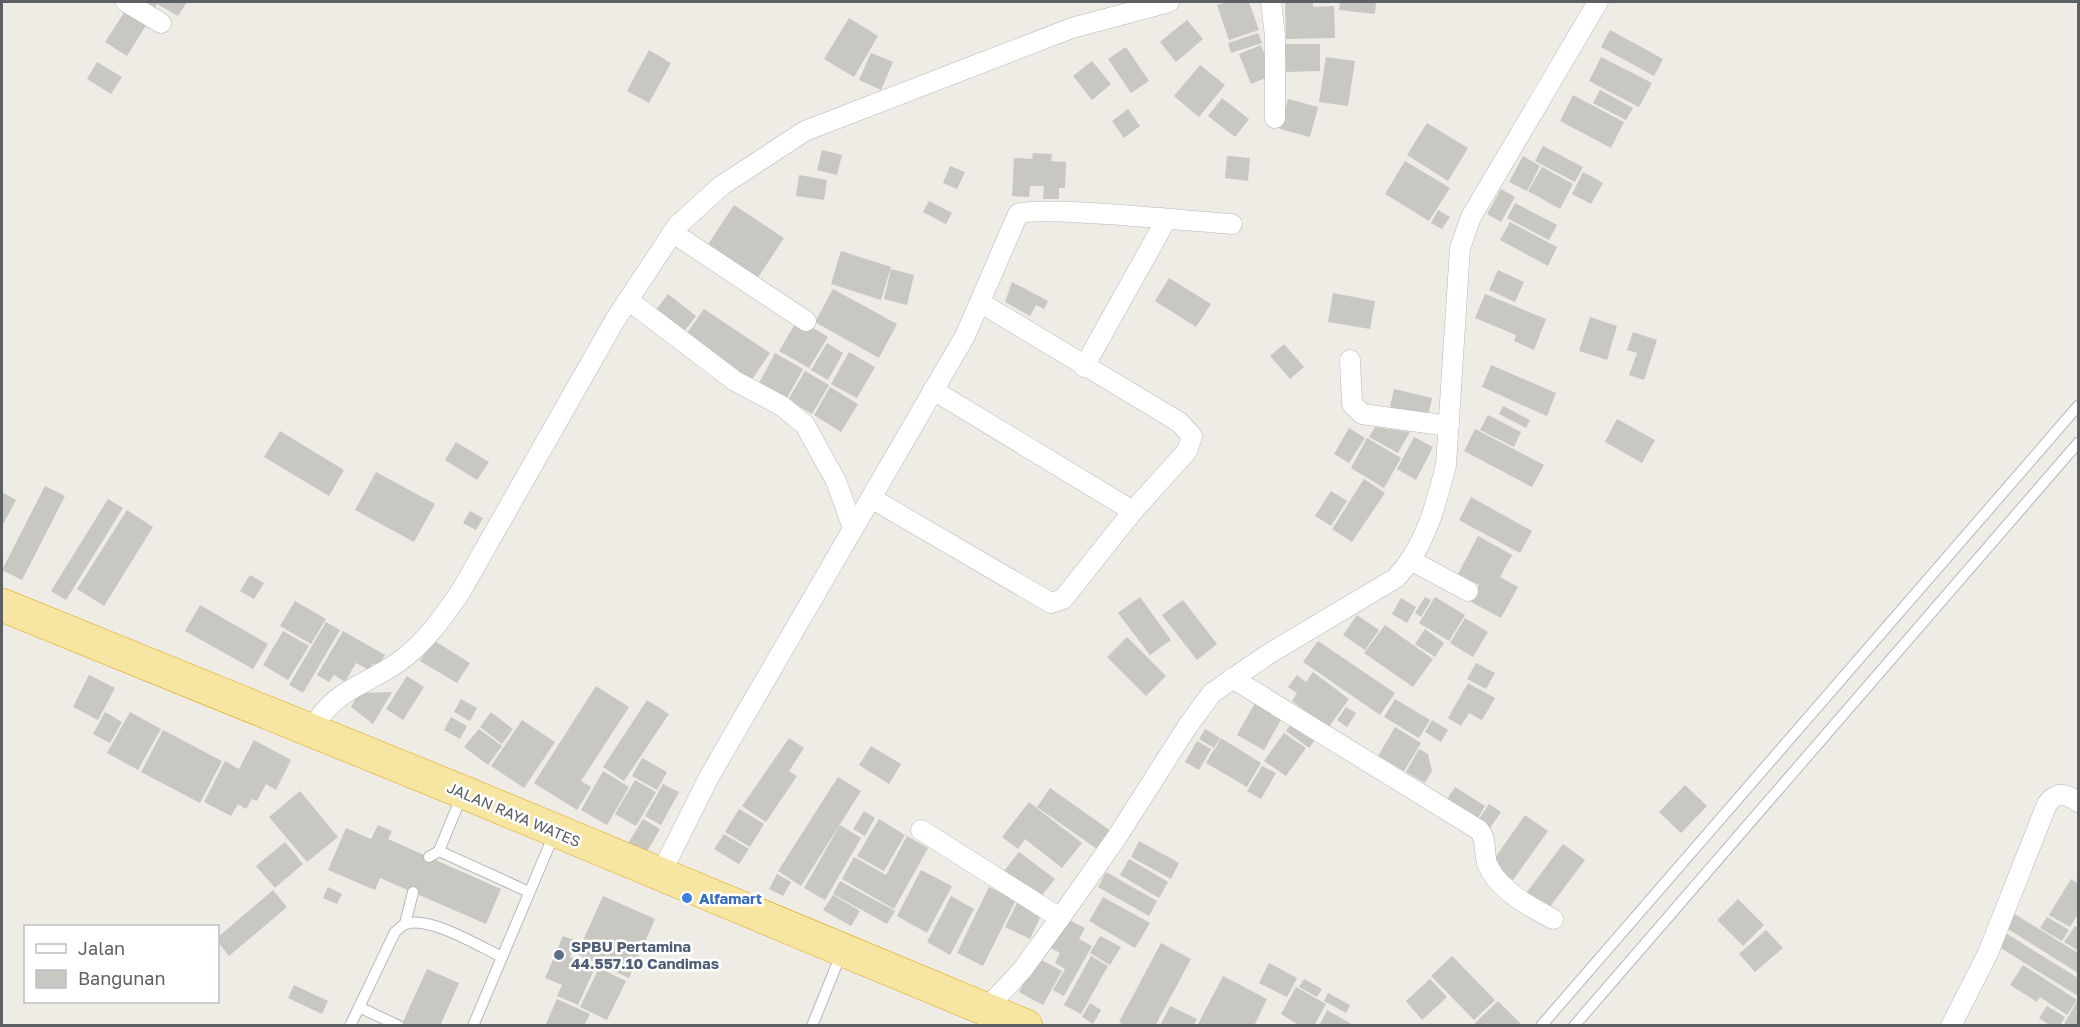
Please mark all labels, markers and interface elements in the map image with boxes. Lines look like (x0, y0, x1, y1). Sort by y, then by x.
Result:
street label: JALAN RAYA WATES (445, 778, 583, 850)
place label: Alfamart (699, 889, 762, 907)
marker: Alfamart (680, 891, 694, 905)
legend (24, 925, 219, 1003)
text: Jalan (78, 937, 125, 959)
place label: SPBU Pertamina 44.557.10 Candimas (571, 937, 719, 972)
marker: SPBU Pertamina 44.557.10 Candimas (552, 948, 566, 962)
text: Bangunan (78, 967, 166, 989)

